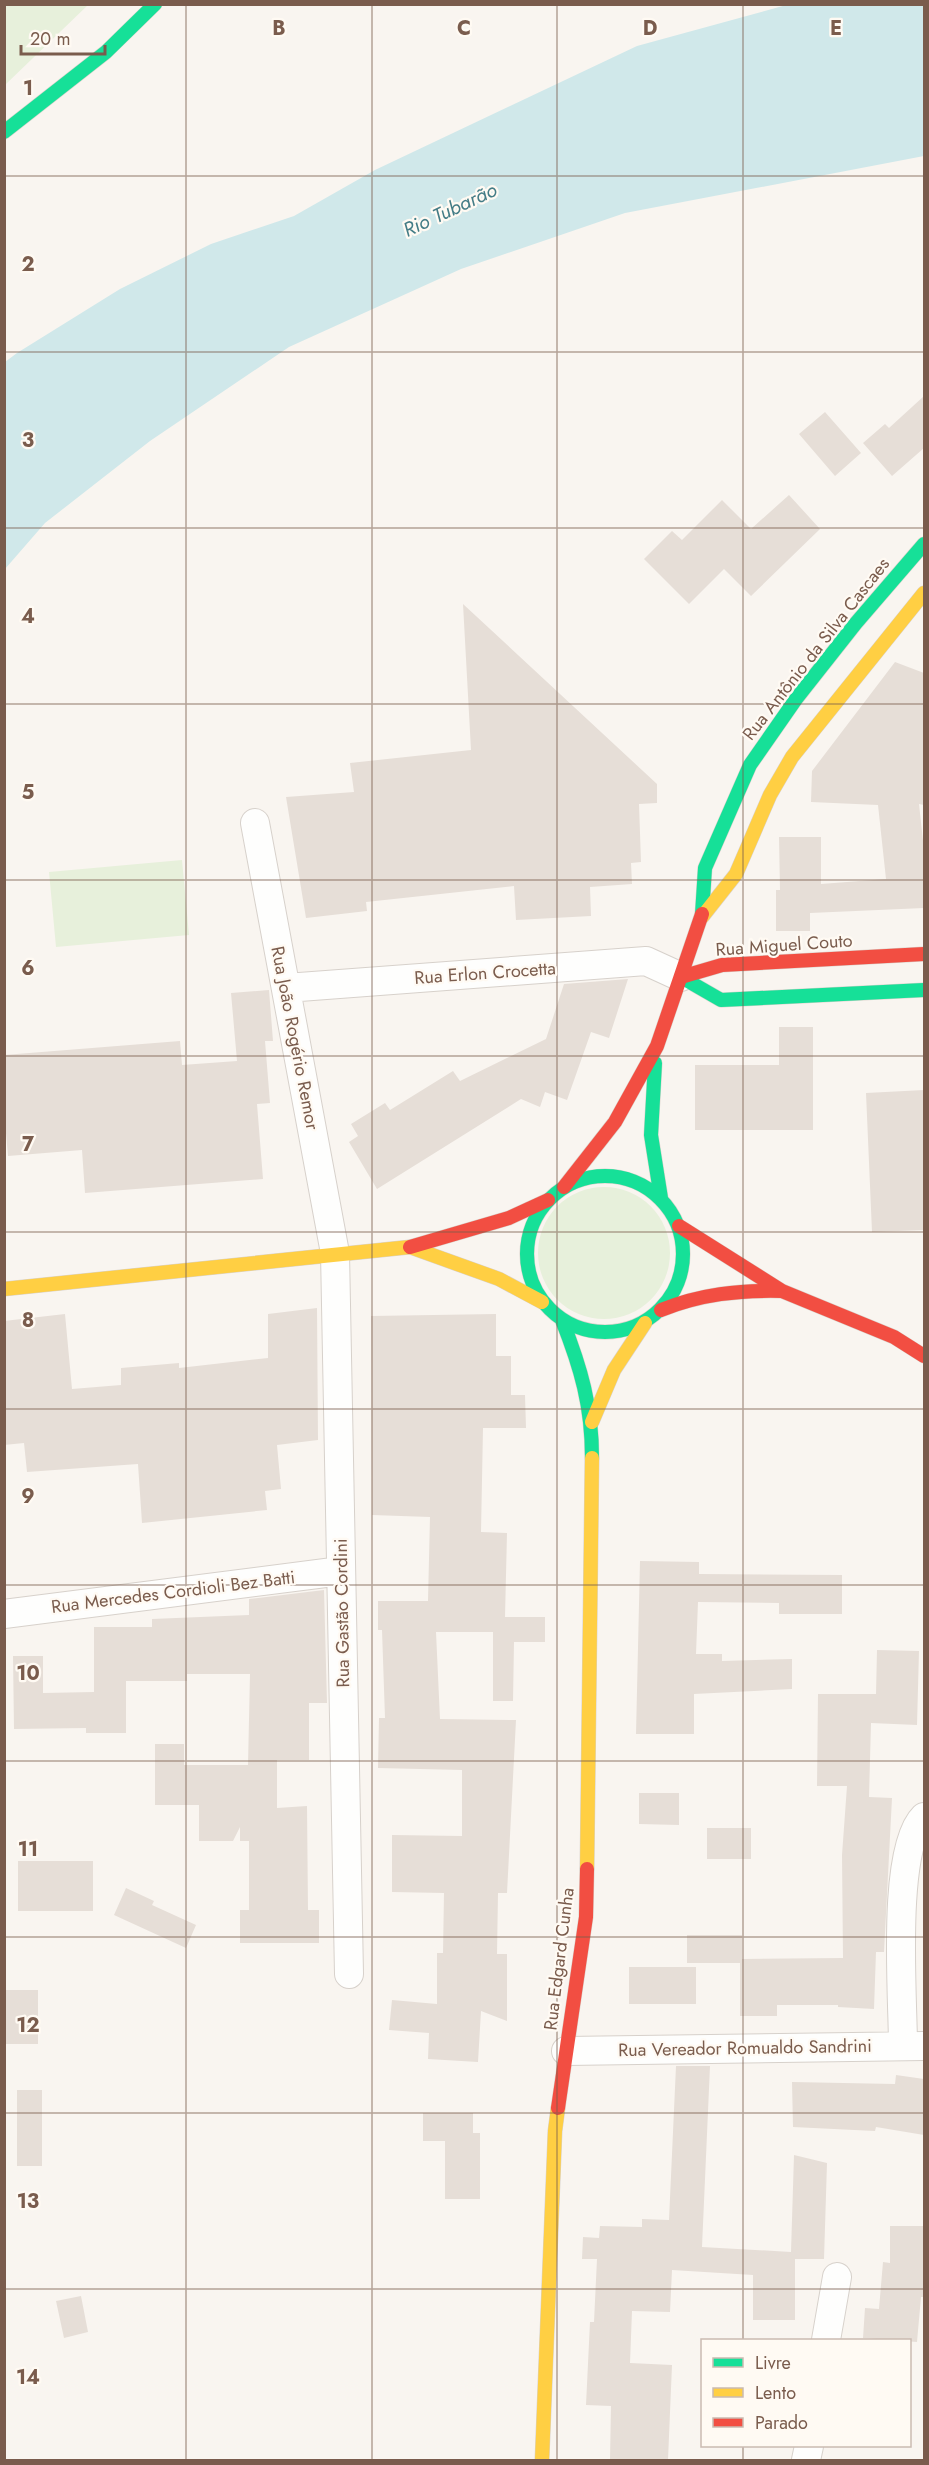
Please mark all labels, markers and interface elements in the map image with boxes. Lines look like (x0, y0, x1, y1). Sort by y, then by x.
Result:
text: B (272, 14, 286, 43)
text: C (457, 14, 471, 43)
text: D (643, 14, 657, 43)
text: E (830, 14, 842, 43)
scale bar (21, 18, 105, 56)
text: 20 m (30, 26, 70, 52)
text: 1 (23, 74, 33, 103)
water label: Rio Tubarão (398, 175, 502, 244)
text: 2 (21, 250, 35, 279)
text: 3 (22, 426, 34, 455)
street label: Rua Antônio da Silva Cascaes (736, 552, 896, 746)
text: 4 (21, 602, 35, 631)
text: 5 (22, 778, 35, 807)
street label: Rua Miguel Couto (715, 927, 853, 963)
street label: Rua João Rogério Remor (264, 944, 326, 1133)
text: 6 (21, 954, 35, 983)
street label: Rua Erlon Crocetta (413, 955, 557, 991)
text: 7 (22, 1130, 35, 1159)
text: 8 (22, 1306, 34, 1335)
text: 9 (21, 1482, 35, 1511)
street label: Rua Gastão Cordini (328, 1538, 356, 1688)
street label: Rua Mercedes Cordioli Bez Batti (50, 1564, 296, 1620)
text: 10 (16, 1659, 40, 1688)
text: 11 (18, 1835, 38, 1864)
street label: Rua Edgard Cunha (537, 1886, 581, 2032)
text: 12 (16, 2011, 40, 2040)
street label: Rua Vereador Romualdo Sandrini (618, 2033, 872, 2063)
text: 13 (17, 2187, 39, 2216)
legend (701, 2339, 911, 2447)
text: Livre (755, 2350, 791, 2376)
text: 14 (16, 2363, 40, 2392)
text: Lento (755, 2380, 796, 2406)
text: Parado (755, 2410, 808, 2436)

